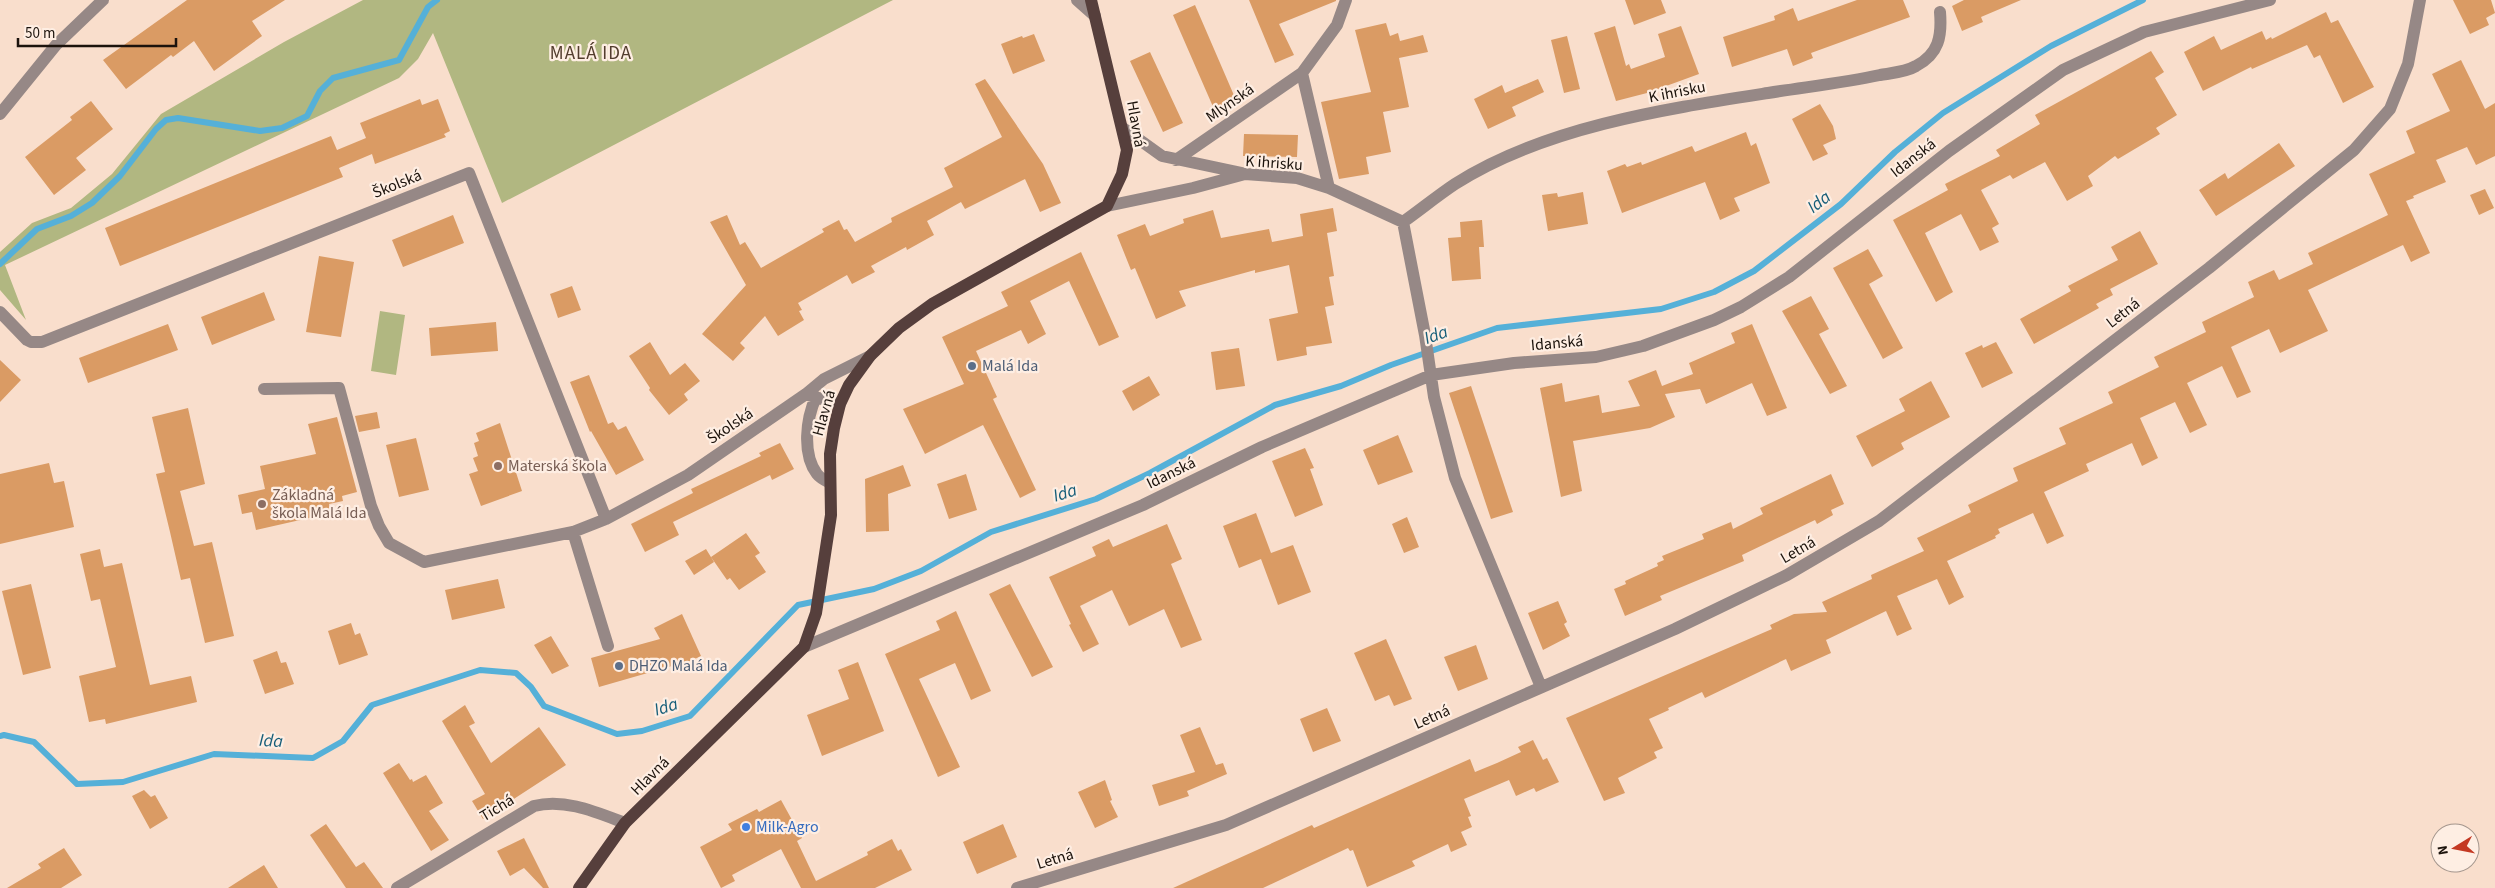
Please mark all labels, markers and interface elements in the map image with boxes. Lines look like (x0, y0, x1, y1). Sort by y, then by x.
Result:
scale bar (18, 15, 175, 47)
text: 50 m (25, 23, 55, 44)
district label: MALÁ IDA (550, 40, 632, 67)
street label: K ihrisku (1647, 76, 1707, 108)
street label: Mlynská (1201, 78, 1259, 128)
street label: Hlavná (1121, 99, 1151, 149)
street label: Idanská (1886, 133, 1940, 183)
street label: K ihrisku (1244, 150, 1304, 176)
street label: Školská (369, 164, 425, 204)
water label: Ida (1802, 185, 1836, 219)
street label: Letná (2101, 293, 2145, 333)
water label: Ida (1421, 319, 1452, 351)
street label: Idanská (1530, 330, 1584, 356)
place label: Malá Ida (982, 355, 1038, 377)
marker: Malá Ida (966, 360, 978, 372)
street label: Hlavná (807, 387, 841, 439)
street label: Školská (703, 402, 757, 450)
street label: Idanská (1143, 452, 1199, 494)
place label: Materská škola (508, 455, 607, 477)
marker: Materská škola (492, 460, 504, 472)
water label: Ida (1050, 477, 1080, 508)
place label: Základná škola Malá Ida (272, 484, 367, 524)
marker: Základná škola Malá Ida (256, 498, 268, 510)
street label: Letná (1776, 531, 1820, 569)
place label: DHZO Malá Ida (629, 655, 728, 677)
marker: DHZO Malá Ida (613, 660, 625, 672)
water label: Ida (651, 691, 681, 722)
street label: Letná (1410, 699, 1454, 735)
water label: Ida (258, 728, 284, 754)
street label: Hlavná (626, 752, 674, 800)
street label: Tichá (476, 789, 518, 827)
place label: Milk-Agro (756, 816, 819, 838)
marker: Milk-Agro (740, 821, 752, 833)
north arrow (2430, 823, 2480, 873)
street label: Letná (1034, 843, 1076, 875)
text: N (2433, 844, 2454, 856)

